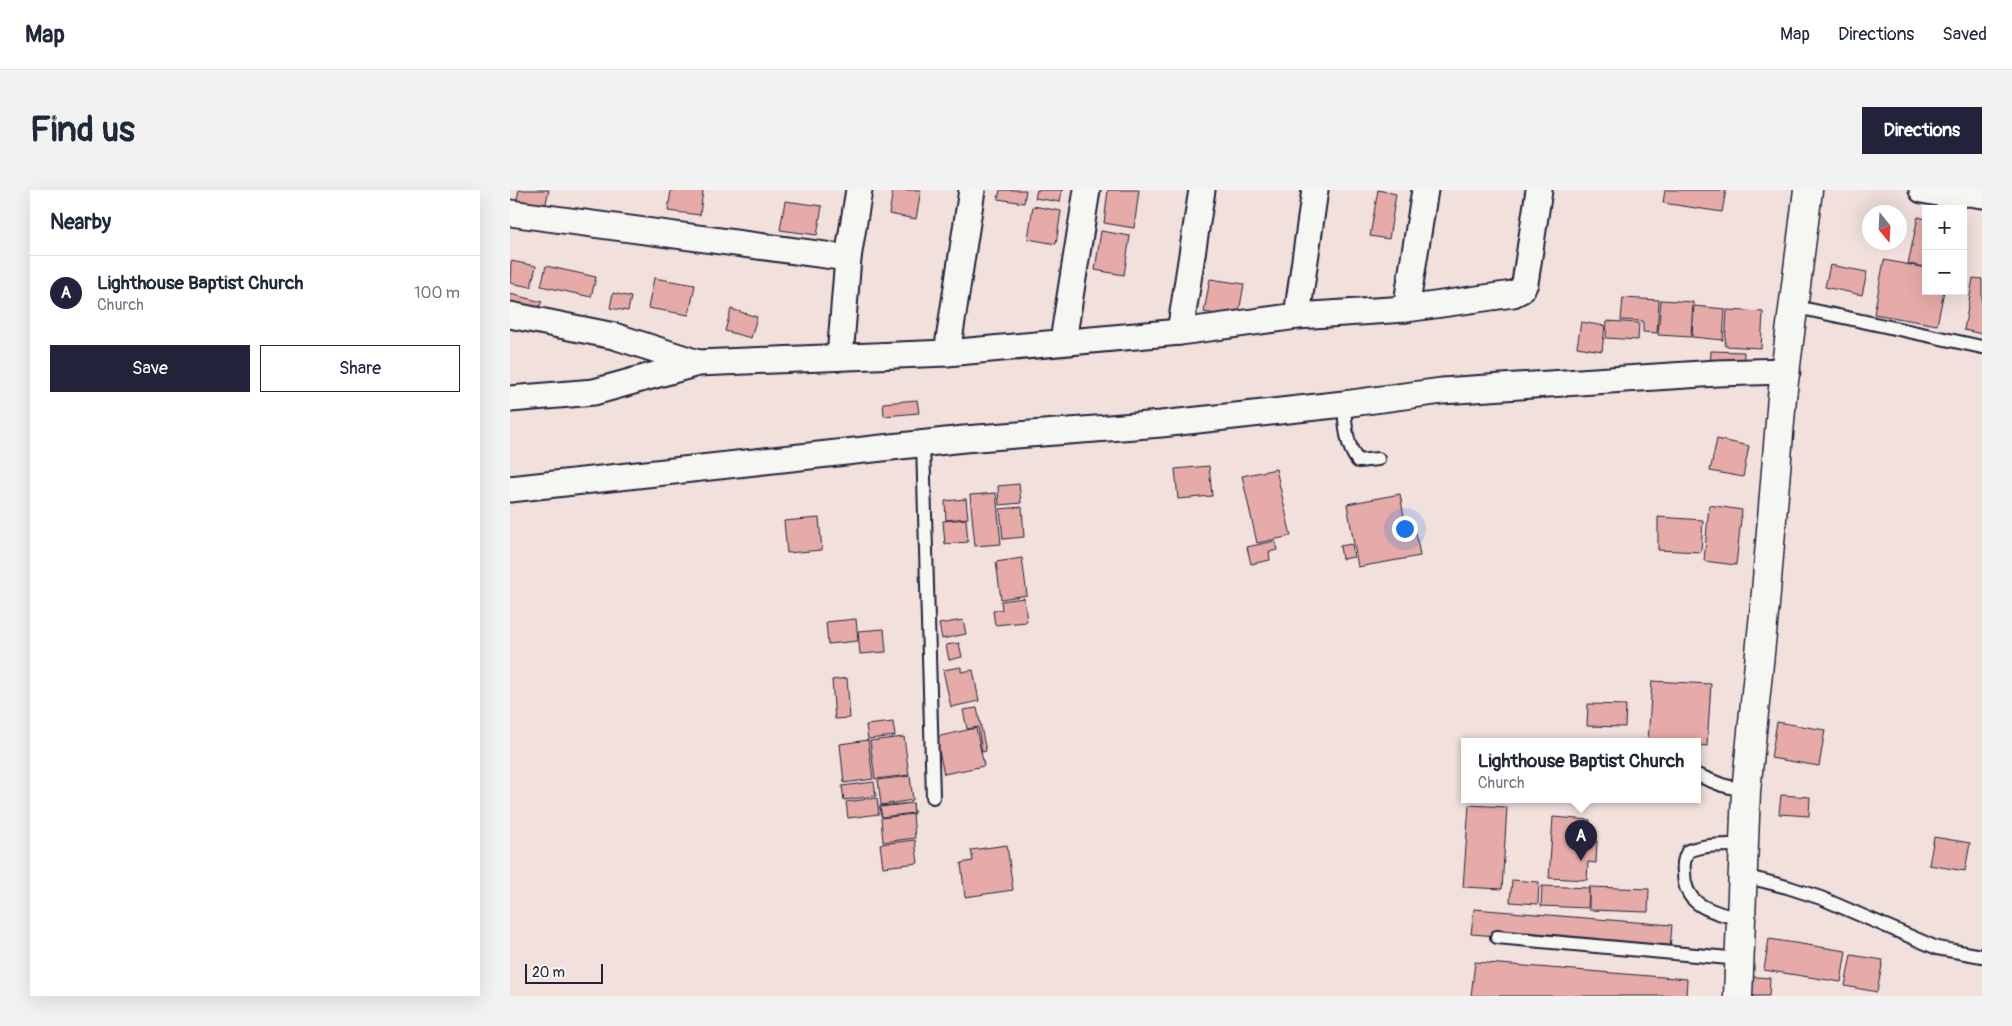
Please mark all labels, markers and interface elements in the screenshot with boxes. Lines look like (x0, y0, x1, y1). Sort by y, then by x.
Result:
text: Map (25, 20, 65, 49)
text: Map (1780, 23, 1810, 46)
text: Directions (1838, 23, 1914, 46)
text: Saved (1942, 23, 1987, 46)
button: Directions (1862, 107, 1982, 154)
text: Find us (30, 108, 135, 152)
north arrow (1862, 205, 1907, 250)
map controls (1922, 205, 1967, 295)
button: + (1922, 205, 1967, 250)
text: Nearby (50, 209, 111, 236)
button: − (1922, 250, 1967, 295)
text: Lighthouse Baptist Church (97, 271, 303, 295)
text: A (61, 283, 71, 303)
text: 100 m (414, 283, 460, 303)
text: Church (97, 295, 144, 315)
button: Save (50, 345, 250, 392)
button: Share (260, 345, 460, 392)
your location (1392, 516, 1418, 542)
popup (1461, 738, 1701, 803)
text: Lighthouse Baptist Church (1478, 749, 1684, 773)
text: Church (1478, 773, 1525, 793)
pin: A (1565, 820, 1597, 861)
scale bar (525, 961, 602, 984)
text: 20 m (532, 964, 565, 981)

